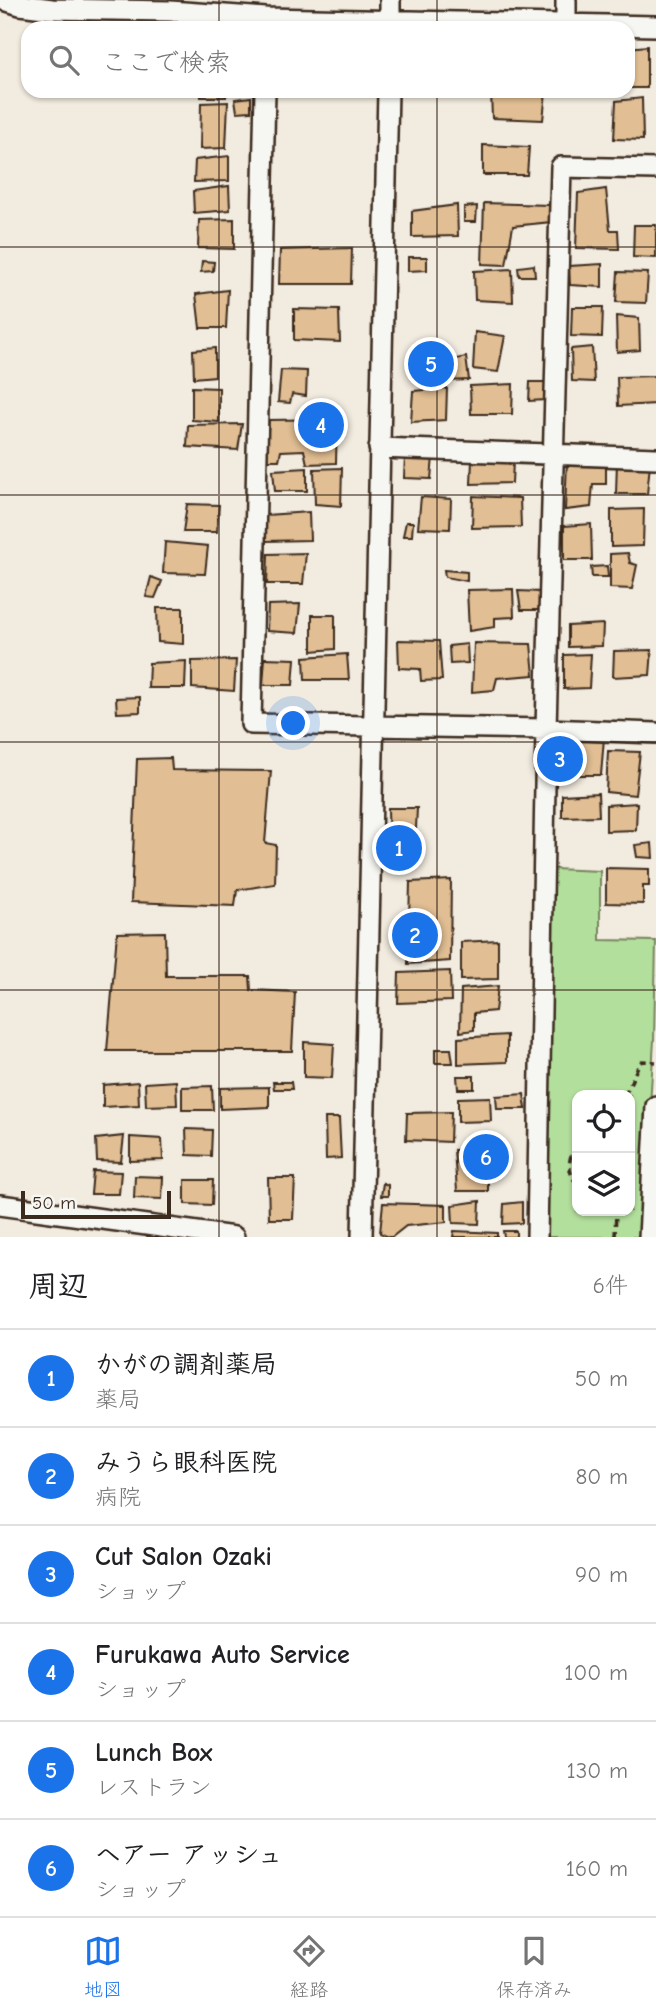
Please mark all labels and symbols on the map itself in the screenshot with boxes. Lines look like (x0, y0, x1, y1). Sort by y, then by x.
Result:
pin: 5 (408, 338, 454, 390)
pin: 4 (298, 399, 344, 451)
your location (276, 706, 310, 740)
pin: 3 (537, 733, 583, 785)
pin: 1 (376, 822, 422, 874)
pin: 2 (392, 909, 438, 961)
pin: 6 (463, 1131, 509, 1183)
scale bar (21, 1188, 172, 1220)

